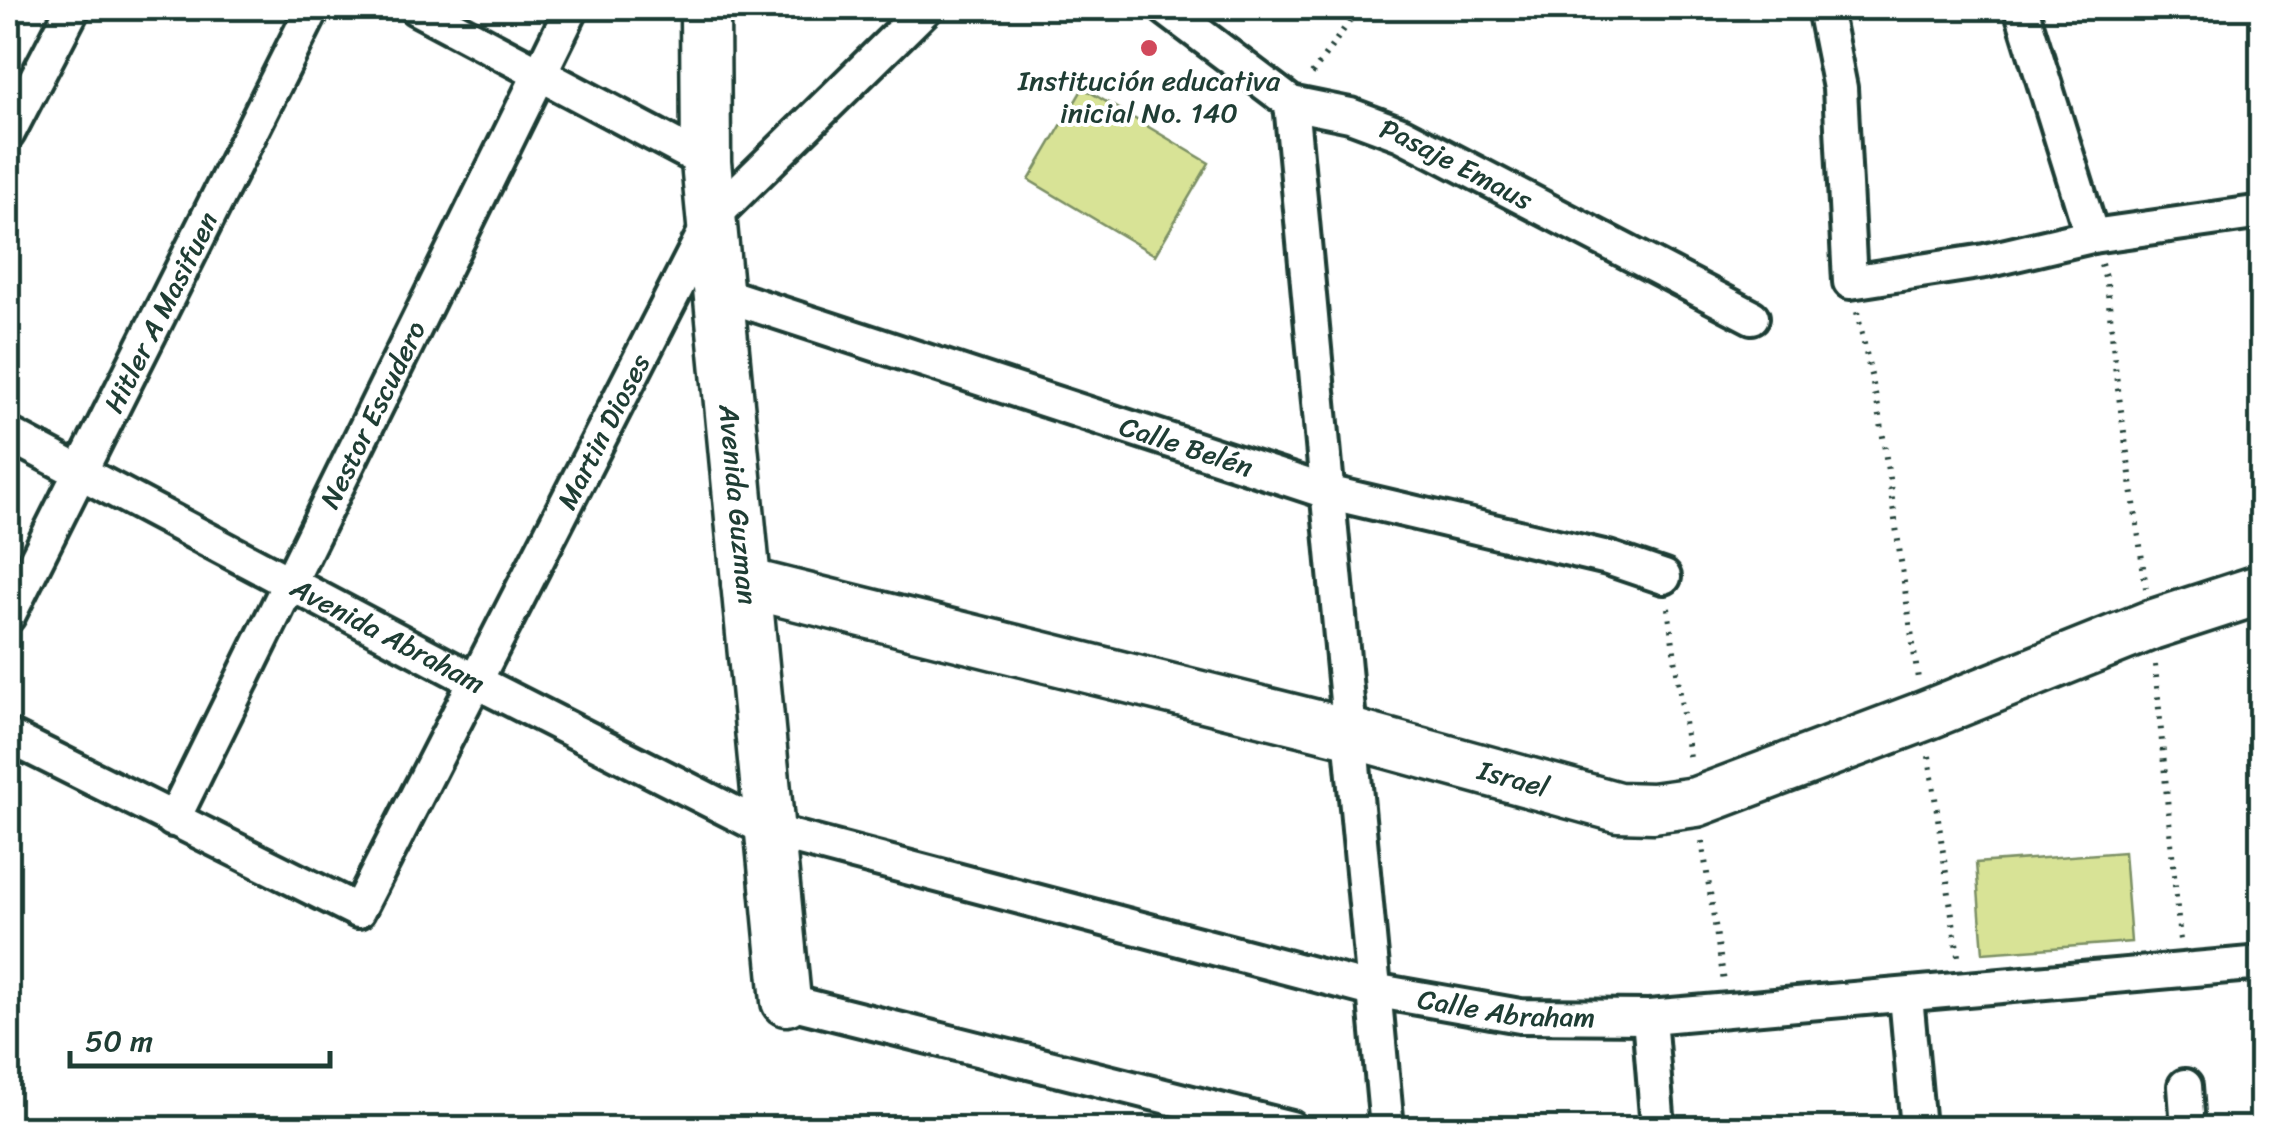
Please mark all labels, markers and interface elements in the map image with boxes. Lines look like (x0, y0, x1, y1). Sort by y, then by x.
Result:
marker: Institución educativa inicial No. 140 (1138, 37, 1160, 59)
place label: Institución educativa inicial No. 140 (1017, 56, 1281, 137)
street label: Pasaje Emaus (1373, 104, 1542, 223)
street label: Hitler A Masifuen (89, 203, 232, 421)
street label: Nestor Escudero (305, 312, 439, 517)
street label: Martin Dioses (543, 344, 664, 518)
street label: Avenida Guzman (705, 401, 773, 607)
street label: Calle Belén (1113, 401, 1260, 491)
street label: Avenida Abraham (281, 563, 494, 707)
street label: Israel (1471, 745, 1556, 812)
street label: Calle Abraham (1414, 974, 1595, 1041)
scale bar (70, 1006, 330, 1068)
text: 50 m (85, 1014, 153, 1068)

